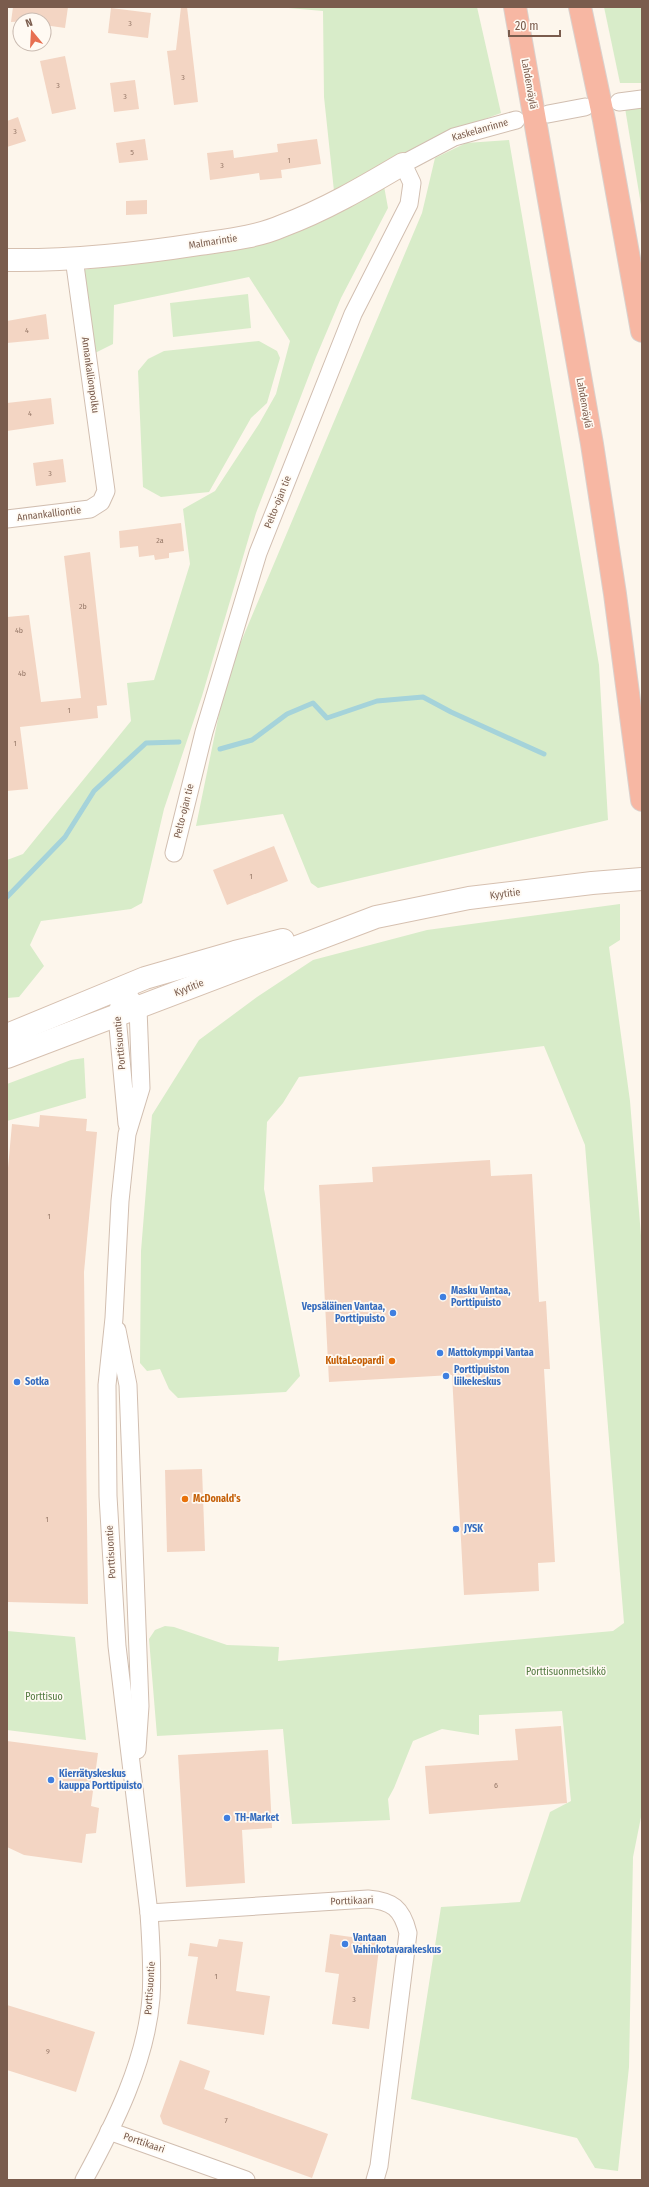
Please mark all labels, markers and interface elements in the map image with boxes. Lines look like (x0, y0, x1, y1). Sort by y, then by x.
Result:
north arrow (12, 12, 52, 52)
scale bar (509, 12, 560, 38)
text: N (24, 16, 34, 30)
house number: 3 (128, 19, 132, 28)
text: 20 m (515, 19, 539, 33)
street label: Lahdenväylä (519, 58, 539, 110)
house number: 3 (181, 73, 185, 82)
house number: 3 (56, 81, 60, 90)
house number: 3 (123, 92, 127, 101)
street label: Kaskelanrinne (450, 116, 510, 144)
house number: 3 (13, 127, 17, 136)
house number: 5 (130, 148, 134, 157)
house number: 1 (287, 156, 291, 165)
house number: 3 (220, 161, 224, 170)
street label: Malmarintie (188, 232, 238, 252)
house number: 4 (25, 326, 29, 335)
street label: Annankallionpolku (79, 336, 101, 414)
street label: Lahdenväylä (574, 377, 594, 429)
house number: 4 (28, 409, 32, 418)
house number: 3 (48, 469, 52, 478)
street label: Pelto-ojan tie (262, 474, 294, 530)
street label: Annankalliontie (16, 504, 82, 524)
house number: 2a (156, 536, 164, 545)
house number: 2b (79, 602, 87, 611)
house number: 4b (15, 626, 23, 635)
house number: 4b (18, 669, 26, 678)
house number: 1 (67, 706, 71, 715)
house number: 1 (13, 739, 17, 748)
street label: Pelto-ojan tie (171, 783, 197, 839)
house number: 1 (249, 872, 253, 881)
street label: Kyytitie (489, 886, 521, 902)
street label: Kyytitie (173, 977, 206, 999)
street label: Porttisuontie (112, 1016, 128, 1070)
house number: 1 (47, 1212, 51, 1221)
place label: Masku Vantaa, Porttipuisto (451, 1285, 510, 1309)
marker: Masku Vantaa, Porttipuisto (438, 1292, 448, 1302)
place label: Vepsäläinen Vantaa, Porttipuisto (301, 1301, 386, 1325)
marker: Vepsäläinen Vantaa, Porttipuisto (388, 1308, 398, 1318)
place label: Mattokymppi Vantaa (448, 1347, 534, 1359)
marker: Mattokymppi Vantaa (435, 1348, 445, 1358)
place label: KultaLeopardi (325, 1355, 384, 1367)
marker: KultaLeopardi (387, 1356, 397, 1366)
place label: Porttipuiston liikekeskus (454, 1364, 509, 1388)
marker: Porttipuiston liikekeskus (441, 1371, 451, 1381)
place label: Sotka (25, 1376, 49, 1388)
marker: Sotka (12, 1377, 22, 1387)
place label: McDonald's (193, 1493, 241, 1505)
marker: McDonald's (180, 1494, 190, 1504)
house number: 1 (45, 1515, 49, 1524)
place label: JYSK (463, 1523, 483, 1535)
marker: JYSK (451, 1524, 461, 1534)
street label: Porttisuontie (104, 1525, 118, 1579)
park label: Porttisuonmetsikkö (526, 1666, 606, 1678)
park label: Porttisuo (25, 1691, 63, 1703)
place label: Kierrätyskeskus kauppa Porttipuisto (59, 1768, 143, 1792)
marker: Kierrätyskeskus kauppa Porttipuisto (46, 1775, 56, 1785)
house number: 6 (494, 1781, 498, 1790)
place label: TH-Market (235, 1812, 280, 1824)
marker: TH-Market (222, 1813, 232, 1823)
street label: Porttikaari (330, 1894, 374, 1908)
place label: Vantaan Vahinkotavarakeskus (352, 1932, 442, 1956)
marker: Vantaan Vahinkotavarakeskus (340, 1939, 350, 1949)
street label: Porttisuontie (142, 1961, 158, 2015)
house number: 1 (214, 1972, 218, 1981)
house number: 3 (352, 1995, 356, 2004)
house number: 9 (46, 2047, 50, 2056)
house number: 7 (224, 2116, 228, 2125)
street label: Porttikaari (122, 2130, 166, 2156)

